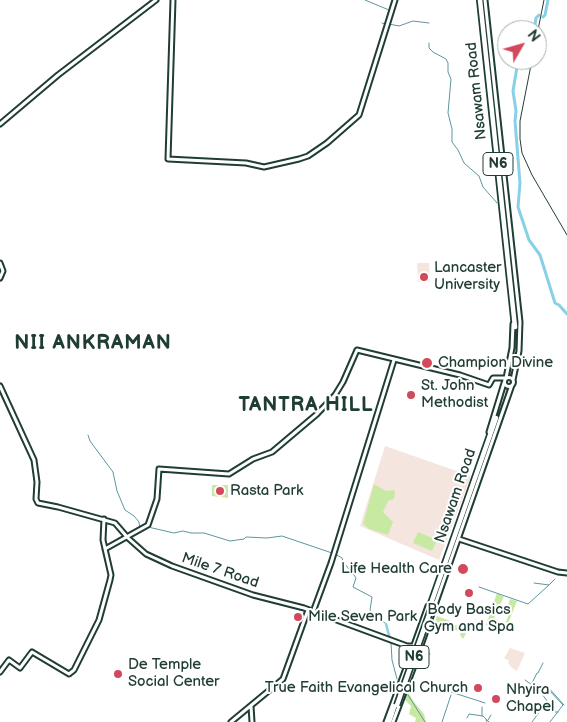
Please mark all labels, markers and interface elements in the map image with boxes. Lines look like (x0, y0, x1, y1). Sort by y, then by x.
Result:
north arrow (497, 20, 547, 70)
text: N (523, 27, 543, 45)
street label: Nsawam Road (463, 41, 491, 141)
road number: N6 (483, 152, 513, 175)
place label: Lancaster University (434, 259, 501, 294)
marker: Lancaster University (418, 271, 430, 283)
district label: NII ANKRAMAN (13, 332, 173, 356)
place label: Champion Divine (438, 354, 553, 372)
marker: Champion Divine (420, 356, 434, 370)
place label: St. John Methodist (421, 377, 488, 412)
marker: St. John Methodist (405, 389, 417, 401)
district label: TANTRA HILL (237, 394, 375, 418)
street label: Nsawam Road (431, 447, 481, 545)
place label: Rasta Park (230, 482, 303, 500)
marker: Rasta Park (214, 485, 226, 497)
street label: Mile 7 Road (179, 549, 261, 593)
place label: Life Health Care (341, 560, 452, 578)
marker: Life Health Care (456, 562, 470, 576)
marker: Body Basics Gym and Spa (463, 587, 475, 599)
place label: Body Basics Gym and Spa (424, 601, 514, 636)
place label: Mile Seven Park (308, 608, 417, 626)
marker: Mile Seven Park (292, 611, 304, 623)
road number: N6 (399, 646, 429, 669)
place label: De Temple Social Center (128, 656, 219, 691)
marker: De Temple Social Center (112, 668, 124, 680)
place label: True Faith Evangelical Church (265, 679, 468, 697)
place label: Nhyira Chapel (506, 681, 554, 716)
marker: True Faith Evangelical Church (472, 682, 484, 694)
marker: Nhyira Chapel (490, 693, 502, 705)

